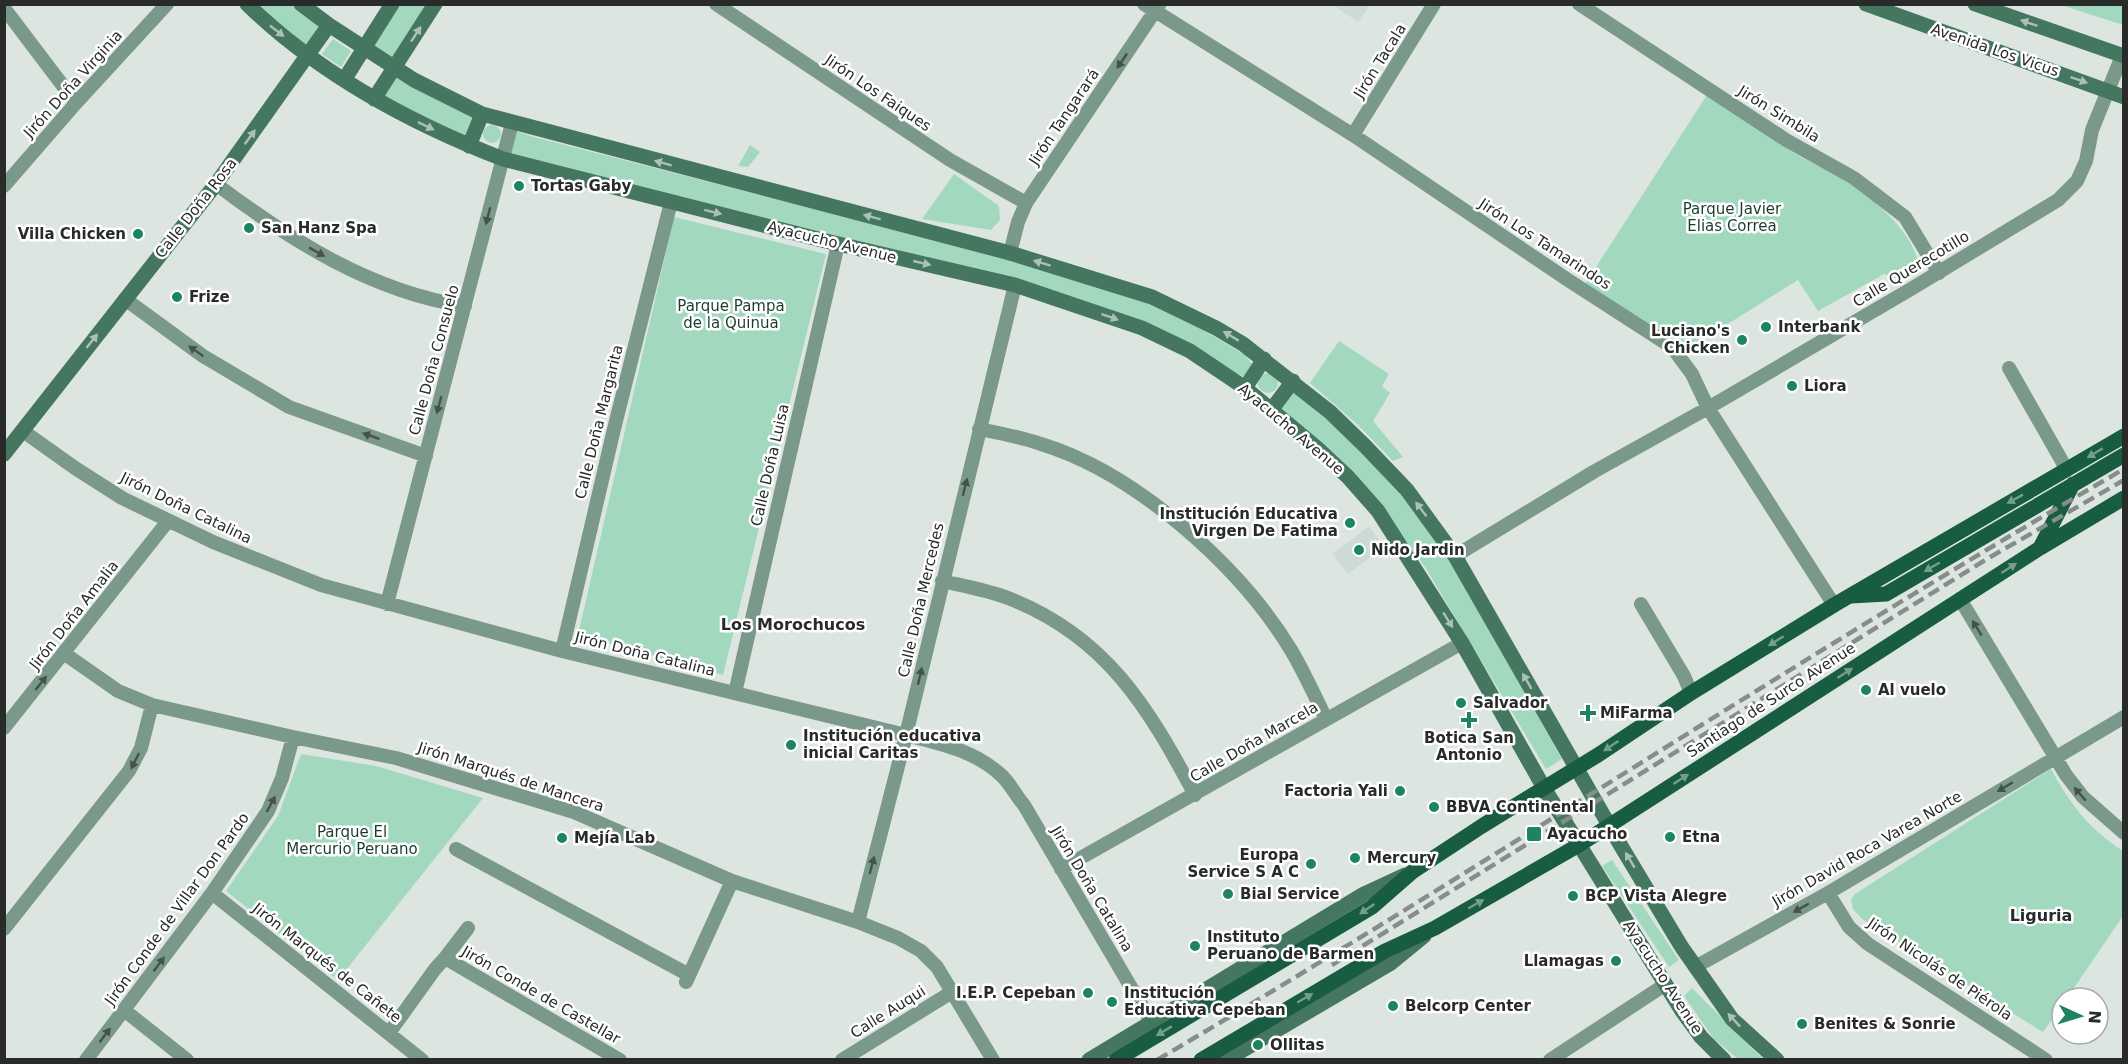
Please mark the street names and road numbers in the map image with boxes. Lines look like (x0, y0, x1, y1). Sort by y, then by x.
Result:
street label: Jirón Tacala (1349, 20, 1410, 102)
street label: Avenida Los Vicus (1929, 20, 2062, 80)
street label: Jirón Doña Virginia (19, 26, 126, 142)
street label: Jirón Los Faiques (821, 50, 935, 135)
street label: Jirón Tangarará (1024, 65, 1103, 170)
street label: Jirón Simbila (1734, 81, 1823, 146)
street label: Calle Doña Rosa (151, 154, 241, 262)
street label: Jirón Los Tamarindos (1475, 194, 1615, 294)
street label: Ayacucho Avenue (766, 217, 898, 267)
street label: Calle Querecotillo (1850, 227, 1972, 311)
street label: Calle Doña Consuelo (405, 283, 463, 437)
street label: Calle Doña Margarita (571, 343, 627, 501)
street label: Ayacucho Avenue (1234, 380, 1348, 478)
street label: Calle Doña Luisa (747, 402, 793, 528)
street label: Jirón Doña Catalina (117, 468, 255, 548)
street label: Calle Doña Mercedes (894, 521, 948, 679)
street label: Jirón Doña Amalia (25, 557, 122, 674)
street label: Jirón Doña Catalina (572, 628, 717, 680)
street label: Santiago de Surco Avenue (1683, 639, 1859, 761)
street label: Calle Doña Marcela (1187, 698, 1321, 786)
street label: Jirón Marqués de Mancera (415, 738, 606, 816)
street label: Jirón David Roca Varea Norte (1768, 787, 1965, 911)
street label: Jirón Conde de Villar Don Pardo (100, 809, 253, 1010)
street label: Jirón Doña Catalina (1047, 822, 1137, 955)
street label: Jirón Marqués de Cañete (248, 899, 405, 1027)
street label: Jirón Nicolás de Piérola (1863, 913, 2016, 1024)
street label: Ayacucho Avenue (1619, 917, 1707, 1037)
street label: Jirón Conde de Castellar (458, 942, 624, 1048)
street label: Calle Auqui (847, 982, 929, 1042)

